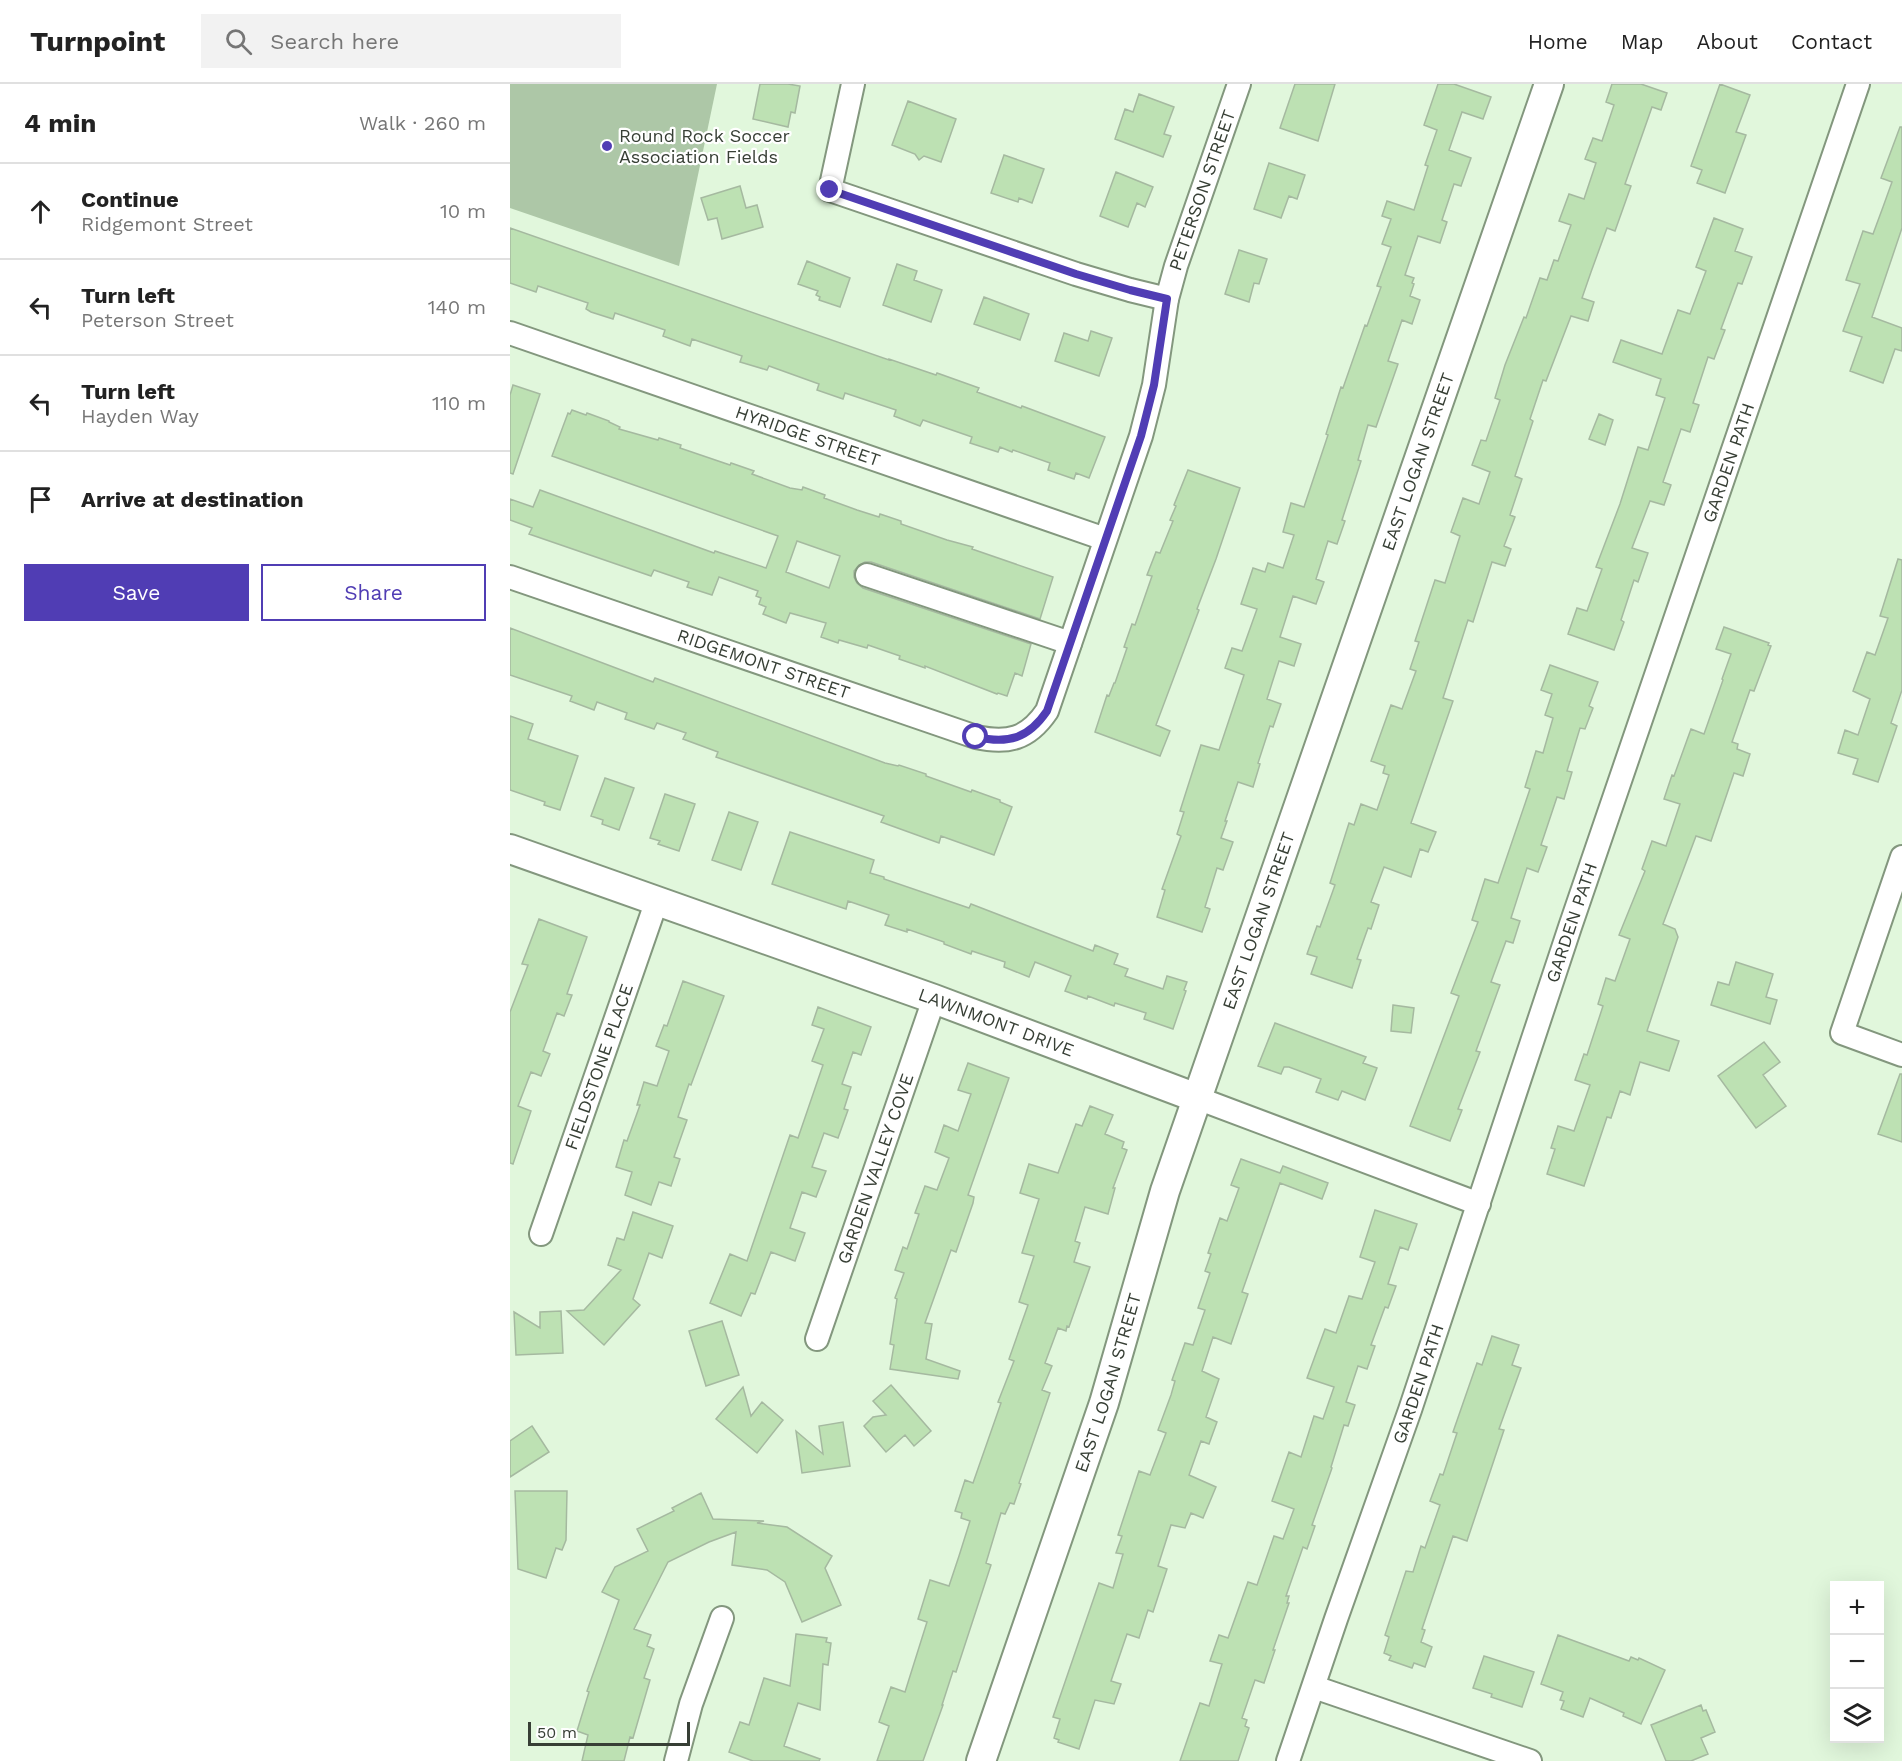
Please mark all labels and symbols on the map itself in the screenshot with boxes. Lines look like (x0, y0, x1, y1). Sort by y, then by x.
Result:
street label: PETERSON STREET (1164, 107, 1239, 273)
place label: Round Rock Soccer Association Fields (619, 125, 790, 167)
marker: Round Rock Soccer Association Fields (600, 139, 614, 153)
route end (816, 176, 842, 202)
street label: EAST LOGAN STREET (1377, 370, 1458, 553)
street label: GARDEN PATH (1698, 400, 1758, 525)
street label: HYRIDGE STREET (733, 401, 883, 470)
street label: RIDGEMONT STREET (675, 624, 853, 703)
route start (962, 723, 988, 749)
street label: EAST LOGAN STREET (1218, 829, 1299, 1012)
street label: GARDEN PATH (1541, 860, 1601, 985)
street label: FIELDSTONE PLACE (560, 981, 637, 1152)
street label: LAWNMONT DRIVE (916, 983, 1077, 1061)
street label: GARDEN VALLEY COVE (833, 1071, 918, 1267)
street label: EAST LOGAN STREET (1070, 1291, 1145, 1475)
street label: GARDEN PATH (1388, 1321, 1448, 1447)
scale bar (528, 1719, 690, 1746)

